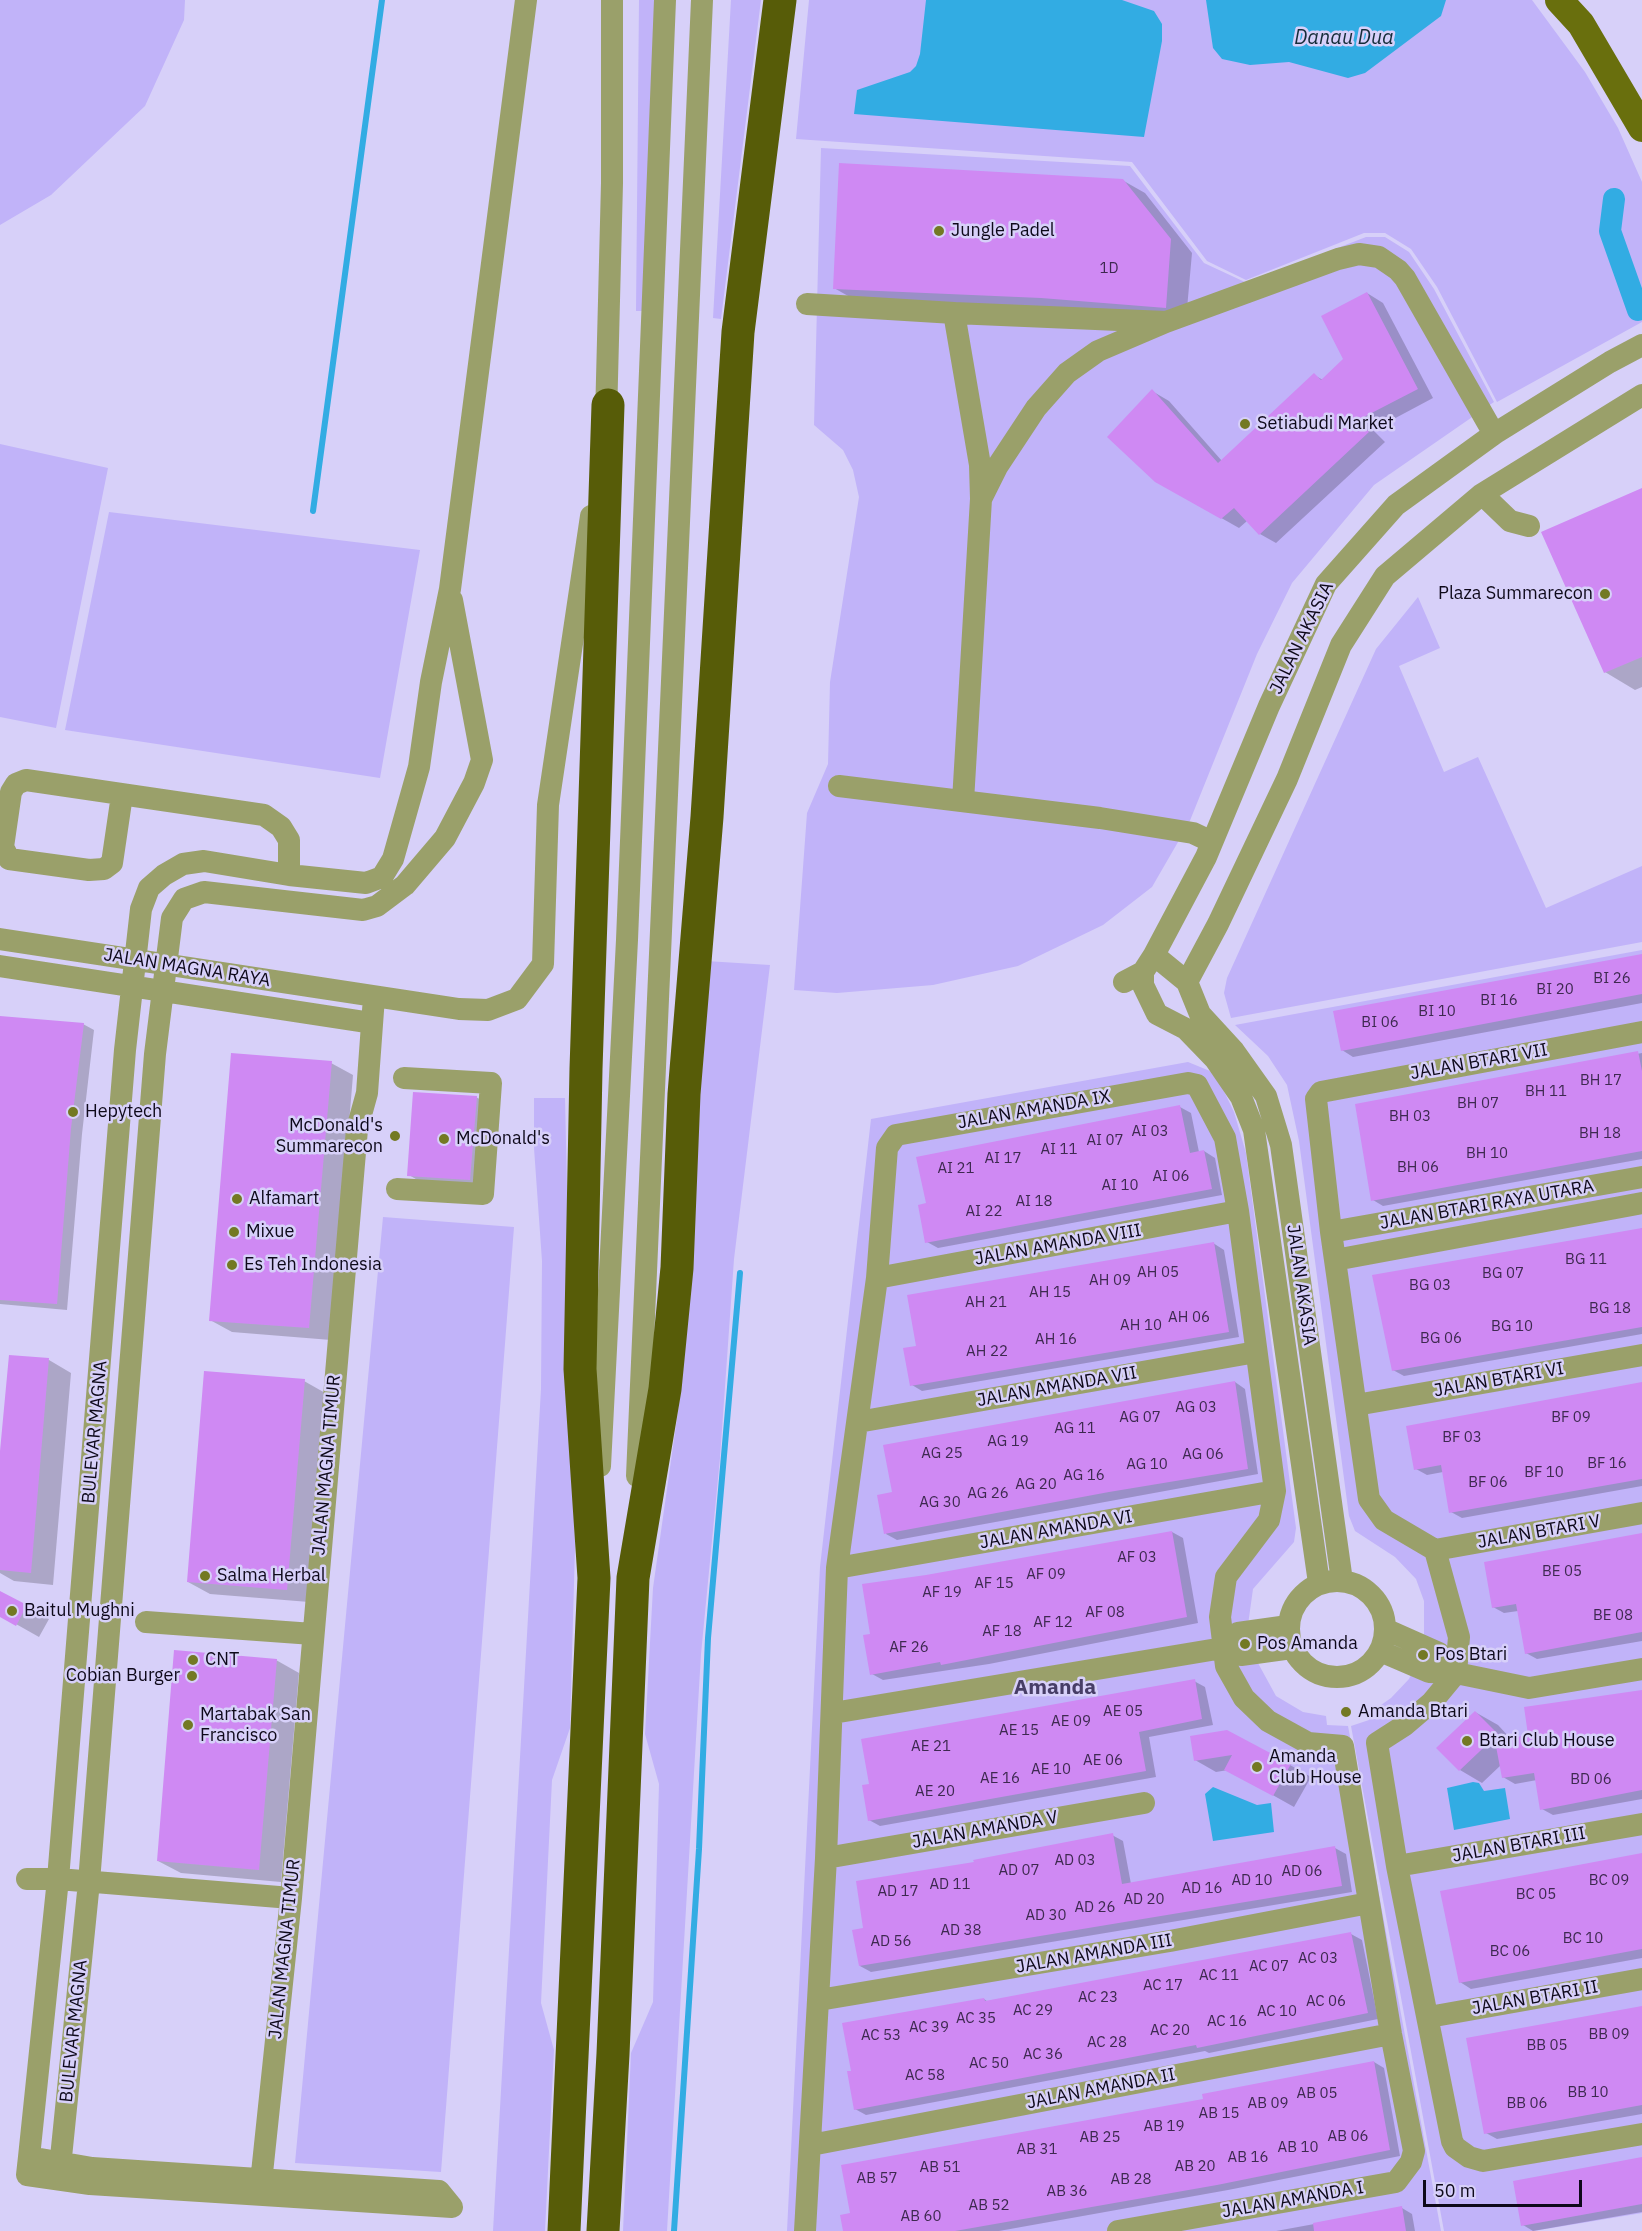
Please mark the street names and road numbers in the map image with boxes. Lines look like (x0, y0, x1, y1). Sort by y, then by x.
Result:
street label: JALAN AKASIA (1266, 578, 1338, 698)
street label: JALAN MAGNA RAYA (102, 944, 272, 992)
street label: JALAN BTARI VII (1409, 1039, 1549, 1085)
street label: JALAN AMANDA IX (956, 1086, 1112, 1134)
street label: JALAN BTARI RAYA UTARA (1378, 1176, 1596, 1234)
street label: JALAN AMANDA VIII (973, 1220, 1143, 1270)
street label: JALAN AKASIA (1282, 1223, 1320, 1347)
street label: JALAN BTARI VI (1432, 1358, 1566, 1402)
street label: BULEVAR MAGNA (78, 1360, 112, 1504)
street label: JALAN AMANDA VII (975, 1362, 1139, 1412)
street label: JALAN MAGNA TIMUR (308, 1374, 346, 1556)
street label: JALAN AMANDA VI (978, 1506, 1134, 1554)
street label: JALAN BTARI V (1476, 1511, 1602, 1553)
street label: JALAN AMANDA V (910, 1807, 1060, 1853)
street label: JALAN BTARI III (1451, 1823, 1587, 1867)
street label: JALAN MAGNA TIMUR (265, 1858, 305, 2040)
street label: JALAN AMANDA III (1014, 1930, 1174, 1978)
street label: BULEVAR MAGNA (56, 1959, 92, 2103)
street label: JALAN BTARI II (1470, 1976, 1600, 2020)
street label: JALAN AMANDA II (1025, 2064, 1177, 2114)
street label: JALAN AMANDA I (1220, 2177, 1366, 2223)

